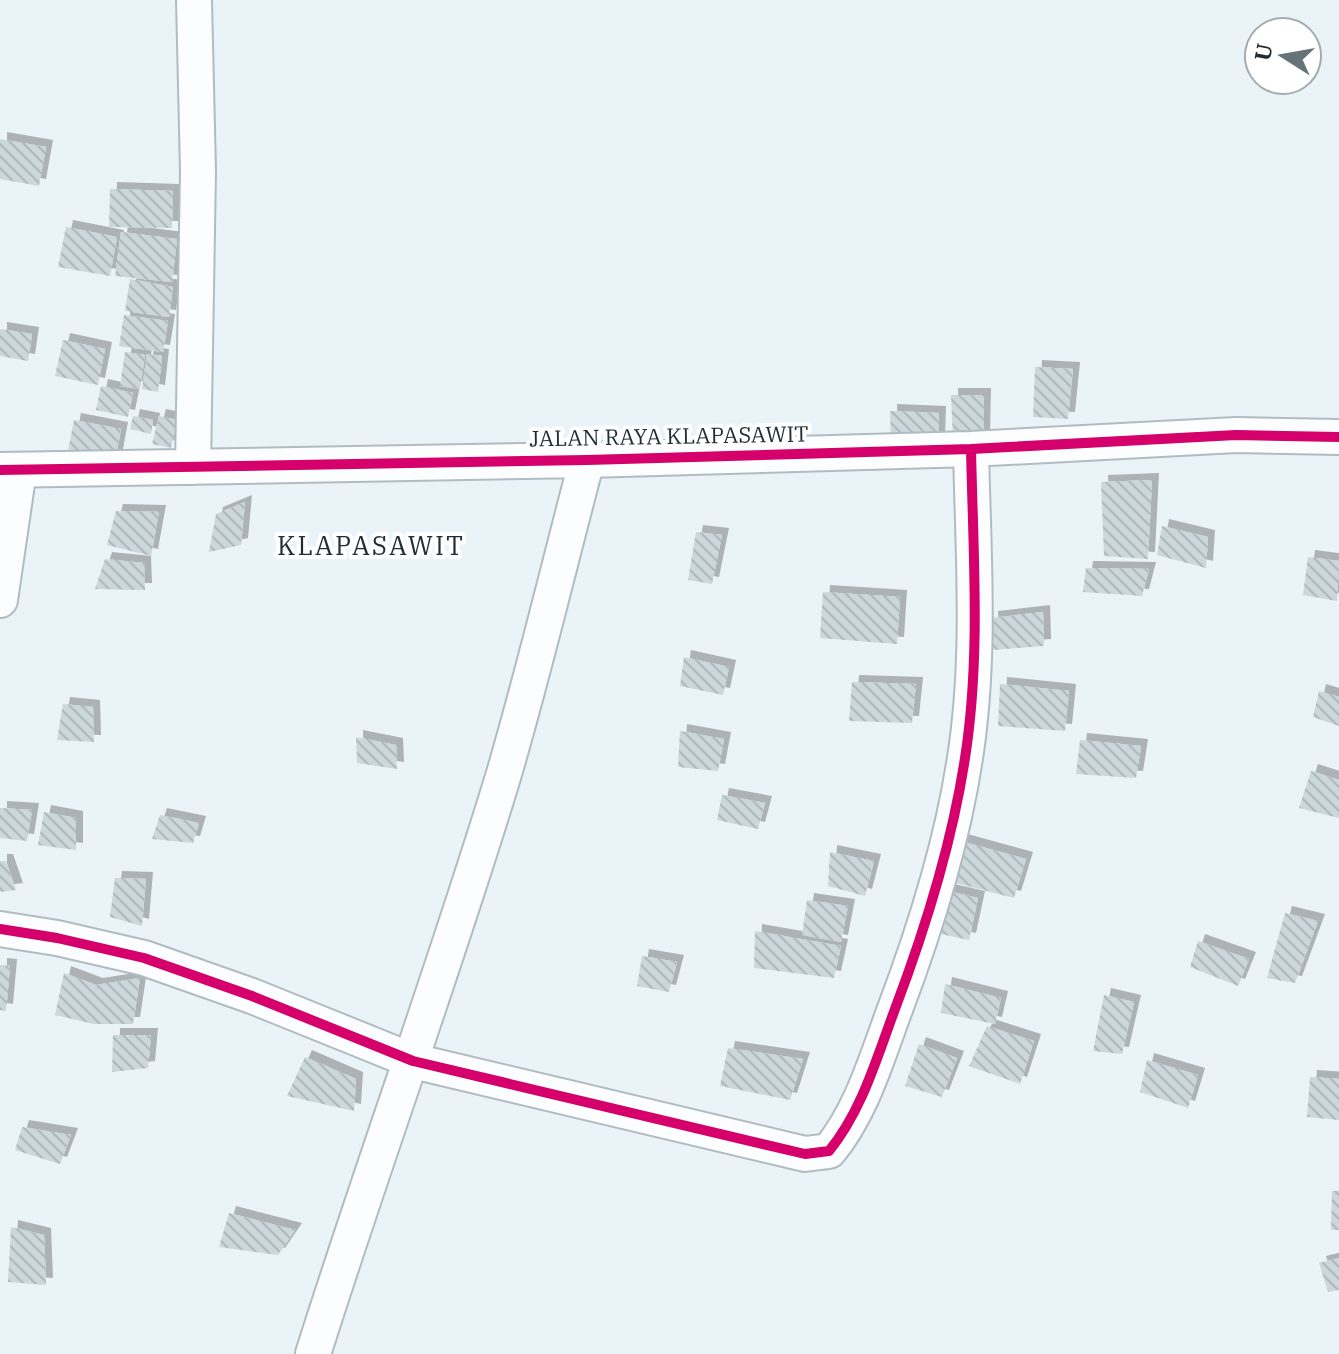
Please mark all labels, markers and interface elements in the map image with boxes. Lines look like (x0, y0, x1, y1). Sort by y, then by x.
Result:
north arrow (1243, 16, 1323, 96)
text: U (1247, 41, 1279, 63)
street label: JALAN RAYA KLAPASAWIT (529, 419, 809, 452)
district label: KLAPASAWIT (277, 528, 465, 562)

